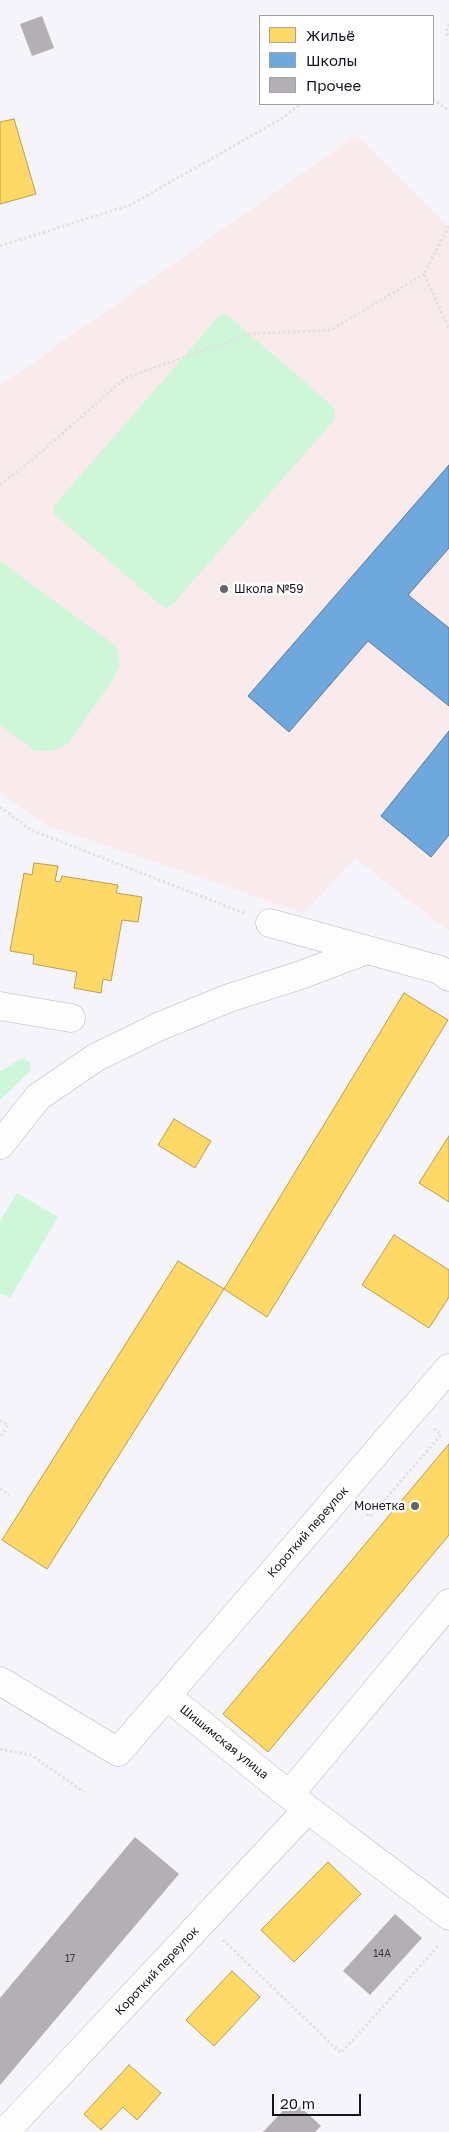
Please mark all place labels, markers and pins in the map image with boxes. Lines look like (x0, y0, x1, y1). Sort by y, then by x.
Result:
place label: Школа №59 (234, 582, 304, 596)
marker: Школа №59 (218, 583, 230, 595)
place label: Монетка (354, 1499, 405, 1513)
marker: Монетка (409, 1500, 421, 1512)

